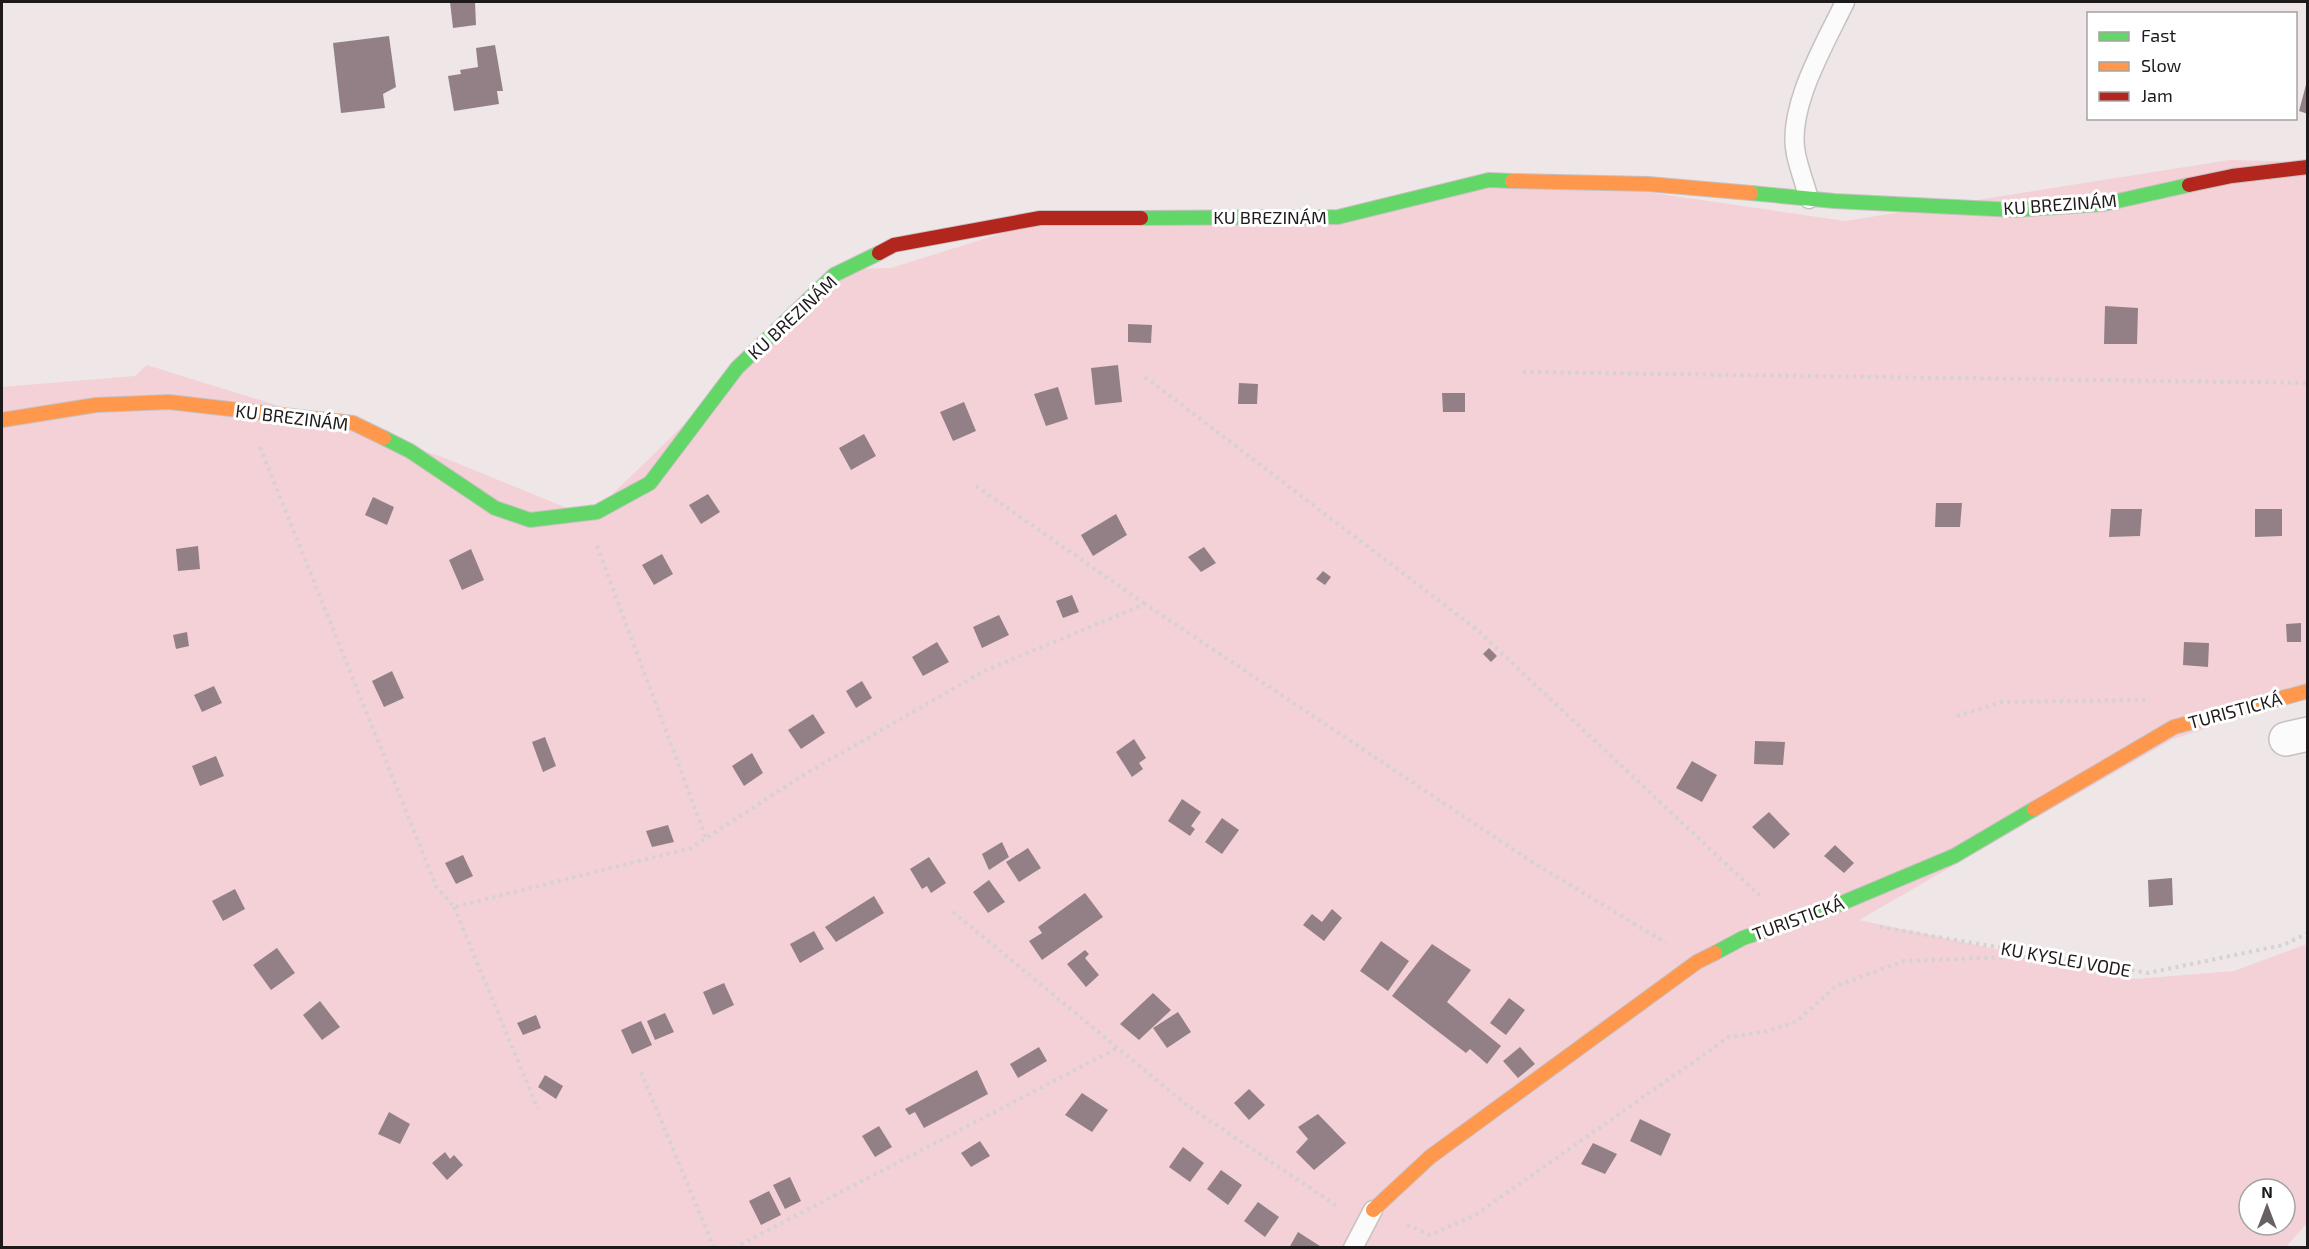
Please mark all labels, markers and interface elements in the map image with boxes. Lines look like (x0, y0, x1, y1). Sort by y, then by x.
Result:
legend (2087, 12, 2297, 120)
text: Fast (2141, 24, 2176, 46)
text: Slow (2141, 54, 2182, 76)
text: Jam (2141, 84, 2173, 106)
street label: KU BREZINÁM (2003, 189, 2117, 219)
street label: KU BREZINÁM (1213, 206, 1327, 228)
street label: KU BREZINÁM (743, 270, 841, 364)
street label: KU BREZINÁM (234, 399, 350, 435)
street label: TURISTICKÁ (2186, 687, 2285, 733)
street label: TURISTICKÁ (1749, 891, 1847, 945)
street label: KU KYSLEJ VODE (1999, 937, 2133, 981)
north arrow (2237, 1177, 2297, 1237)
text: N (2261, 1182, 2273, 1201)

